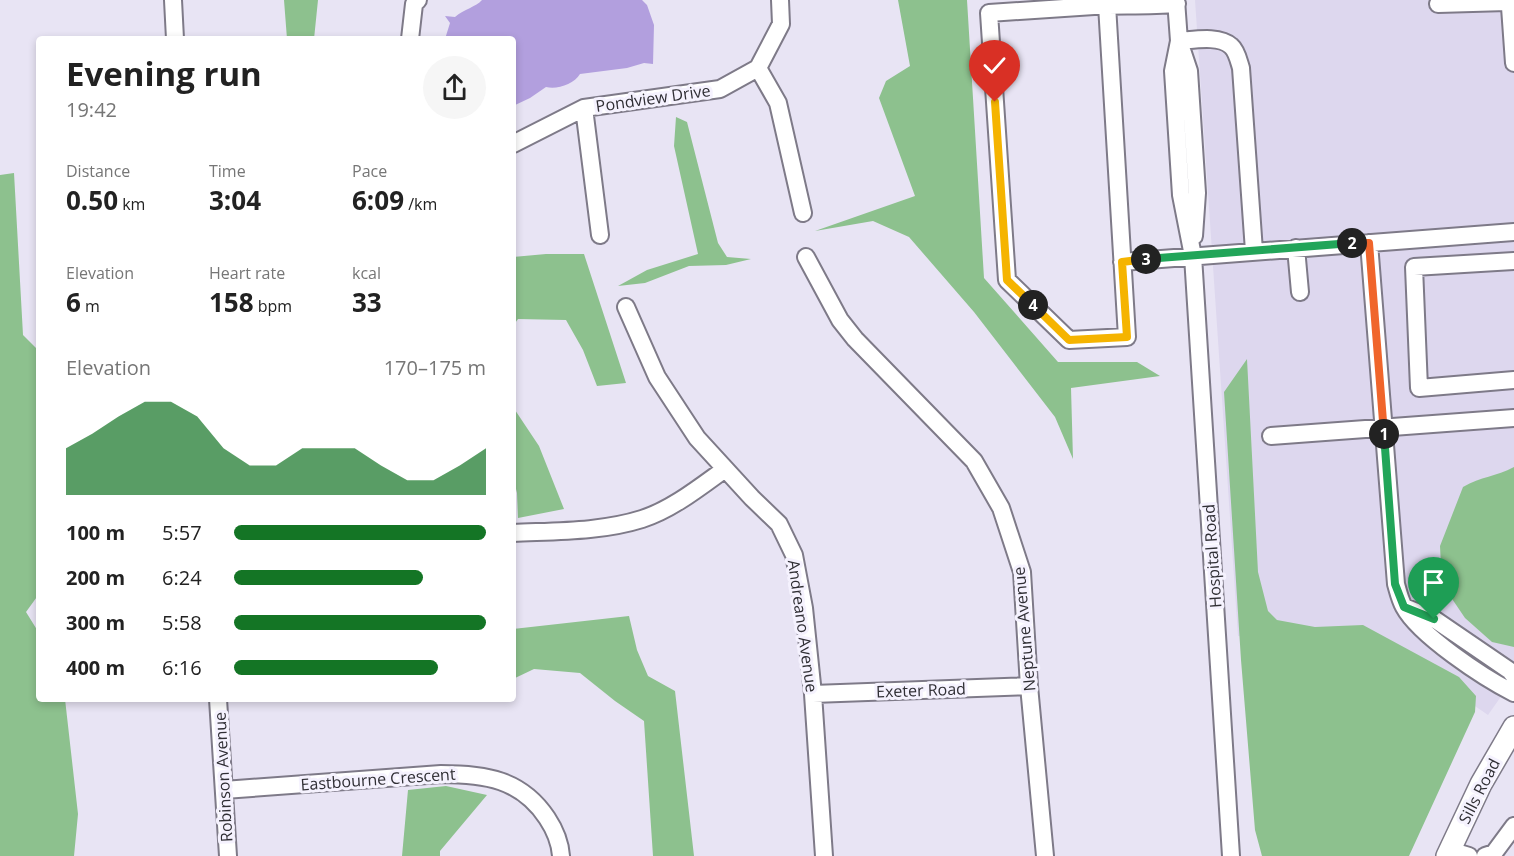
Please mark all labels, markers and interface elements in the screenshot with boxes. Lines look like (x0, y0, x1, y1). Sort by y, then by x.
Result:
pin (969, 40, 1020, 102)
icon: check (978, 49, 1011, 82)
text: Evening run (66, 51, 262, 96)
button: share (423, 56, 486, 119)
street label: Pondview Drive (594, 79, 712, 117)
text: 19:42 (66, 96, 117, 123)
text: Distance (66, 160, 130, 182)
text: Time (209, 160, 246, 182)
text: Pace (352, 160, 387, 182)
text: 0.50 (66, 182, 118, 218)
text: 3:04 (209, 182, 261, 218)
text: 6:09 (352, 182, 404, 218)
text: km (118, 193, 145, 215)
text: /km (404, 193, 437, 215)
pin: 2 (1337, 228, 1367, 258)
text: 2 (1347, 232, 1357, 254)
pin: 3 (1131, 244, 1161, 274)
text: 3 (1141, 248, 1151, 270)
text: Elevation (66, 262, 134, 284)
text: Heart rate (209, 262, 285, 284)
text: kcal (352, 262, 381, 284)
text: 6 (66, 284, 81, 320)
text: 158 (209, 284, 254, 320)
text: 33 (352, 284, 382, 320)
pin: 4 (1018, 290, 1048, 320)
text: 4 (1028, 294, 1038, 316)
text: m (81, 295, 100, 317)
text: bpm (254, 295, 292, 317)
text: Elevation (66, 354, 151, 381)
text: 170–175 m (384, 354, 486, 381)
pin: 1 (1369, 419, 1399, 449)
text: 1 (1379, 423, 1389, 445)
street label: Hospital Road (1197, 503, 1227, 609)
text: 100 m (66, 519, 125, 546)
text: 5:57 (162, 519, 202, 546)
pin (1408, 557, 1459, 619)
street label: Andreano Avenue (783, 558, 823, 694)
text: 200 m (66, 564, 125, 591)
text: 6:24 (162, 564, 202, 591)
street label: Neptune Avenue (1008, 566, 1040, 692)
icon: arrive (1417, 566, 1450, 599)
text: 300 m (66, 609, 125, 636)
text: 5:58 (162, 609, 202, 636)
text: 400 m (66, 654, 125, 681)
text: 6:16 (162, 654, 202, 681)
street label: Exeter Road (876, 677, 966, 703)
street label: Robinson Avenue (209, 711, 237, 843)
street label: Sills Road (1453, 754, 1505, 828)
street label: Eastbourne Crescent (300, 763, 456, 795)

